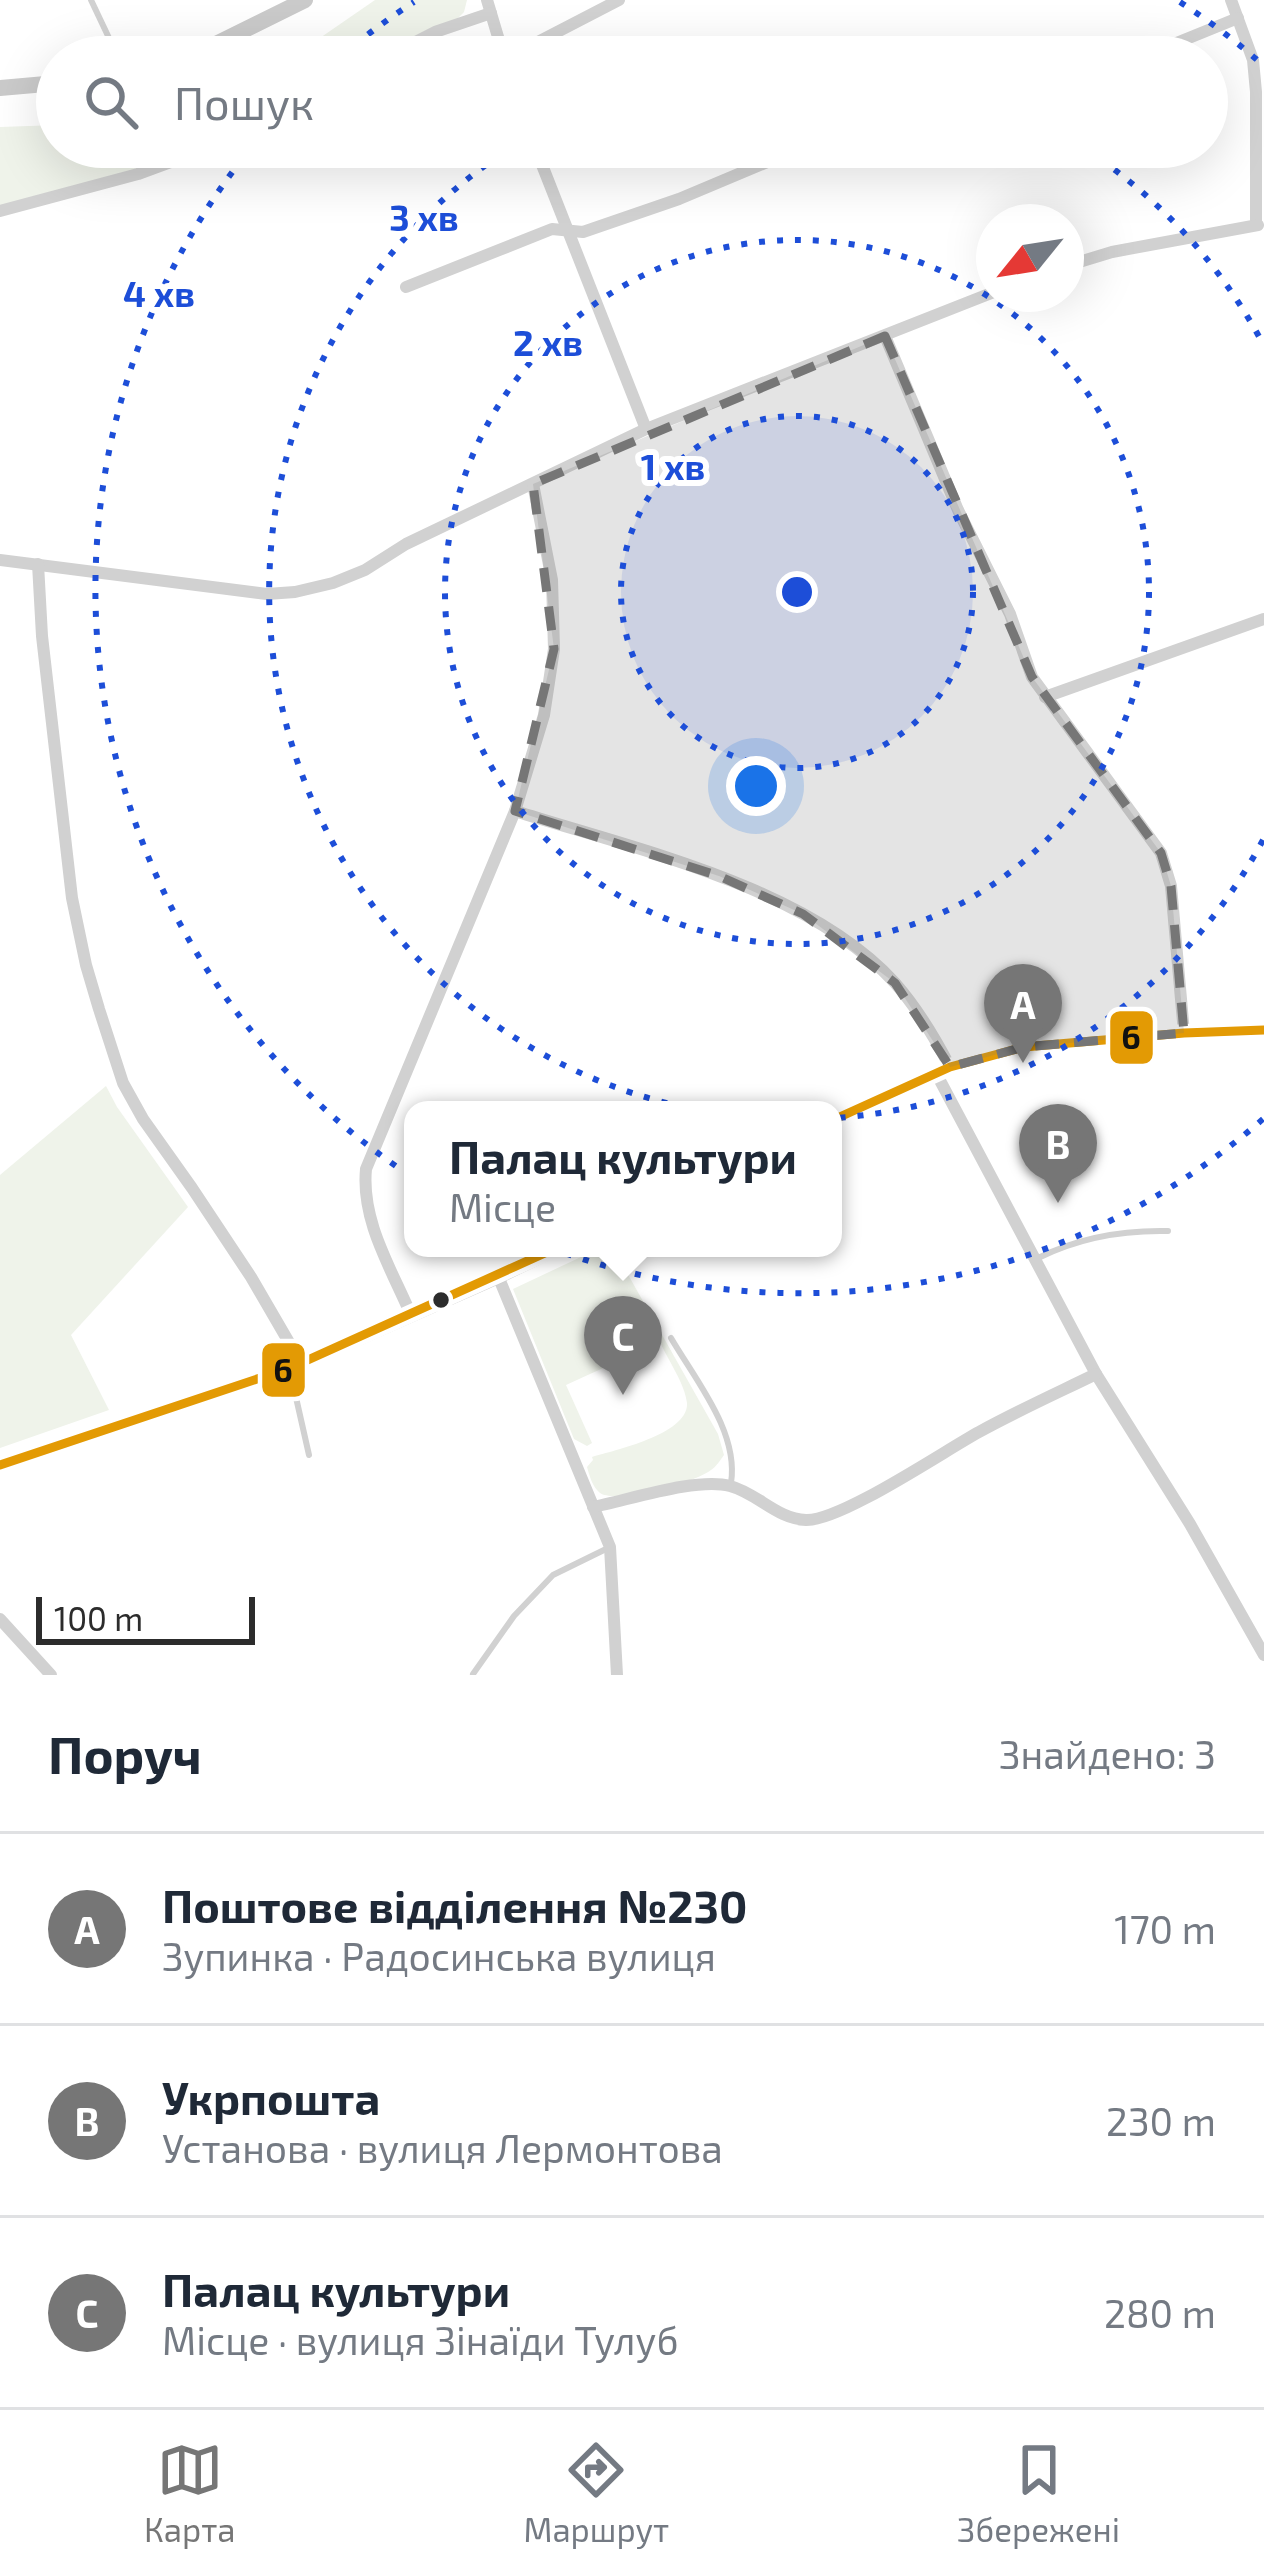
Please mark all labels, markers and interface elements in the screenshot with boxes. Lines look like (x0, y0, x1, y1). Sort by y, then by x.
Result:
search box (36, 36, 1228, 168)
icon: search (78, 69, 144, 135)
text: Пошук (174, 75, 314, 129)
text: 3 хв (389, 195, 459, 238)
north arrow (976, 204, 1084, 312)
text: 4 хв (123, 271, 195, 314)
text: 2 хв (513, 320, 583, 363)
text: 1 хв (641, 444, 705, 487)
centre of rings (776, 571, 818, 613)
your location (726, 756, 786, 816)
pin: A (984, 964, 1062, 1063)
line badge: 6 (1108, 1009, 1155, 1066)
text: 6 (1121, 1016, 1141, 1056)
popup (404, 1101, 842, 1257)
pin: B (1019, 1104, 1097, 1203)
text: Палац культури (449, 1129, 797, 1183)
text: Місце (449, 1183, 556, 1230)
unlabelled marker (430, 1289, 452, 1311)
pin: C (584, 1296, 662, 1395)
line badge: 6 (260, 1341, 307, 1399)
text: 6 (273, 1349, 293, 1389)
scale bar (36, 1591, 255, 1644)
text: 100 m (54, 1598, 143, 1638)
text: Поруч (48, 1723, 202, 1784)
text: Знайдено: 3 (999, 1730, 1216, 1777)
text: Поштове відділення №230 (162, 1878, 747, 1932)
text: A (74, 1905, 100, 1952)
text: 170 m (1114, 1905, 1216, 1952)
text: Зупинка · Радосинська вулиця (162, 1932, 716, 1979)
text: Укрпошта (162, 2070, 380, 2124)
text: B (75, 2097, 99, 2144)
text: 230 m (1106, 2097, 1216, 2144)
text: Установа · вулиця Лермонтова (162, 2124, 723, 2171)
text: Палац культури (162, 2262, 510, 2316)
text: C (76, 2289, 98, 2336)
text: 280 m (1104, 2289, 1216, 2336)
text: Місце · вулиця Зінаїди Тулуб (162, 2316, 679, 2363)
tab: Карта (144, 2437, 236, 2549)
tab: Маршрут (523, 2437, 669, 2549)
tab: Збережені (957, 2437, 1120, 2549)

